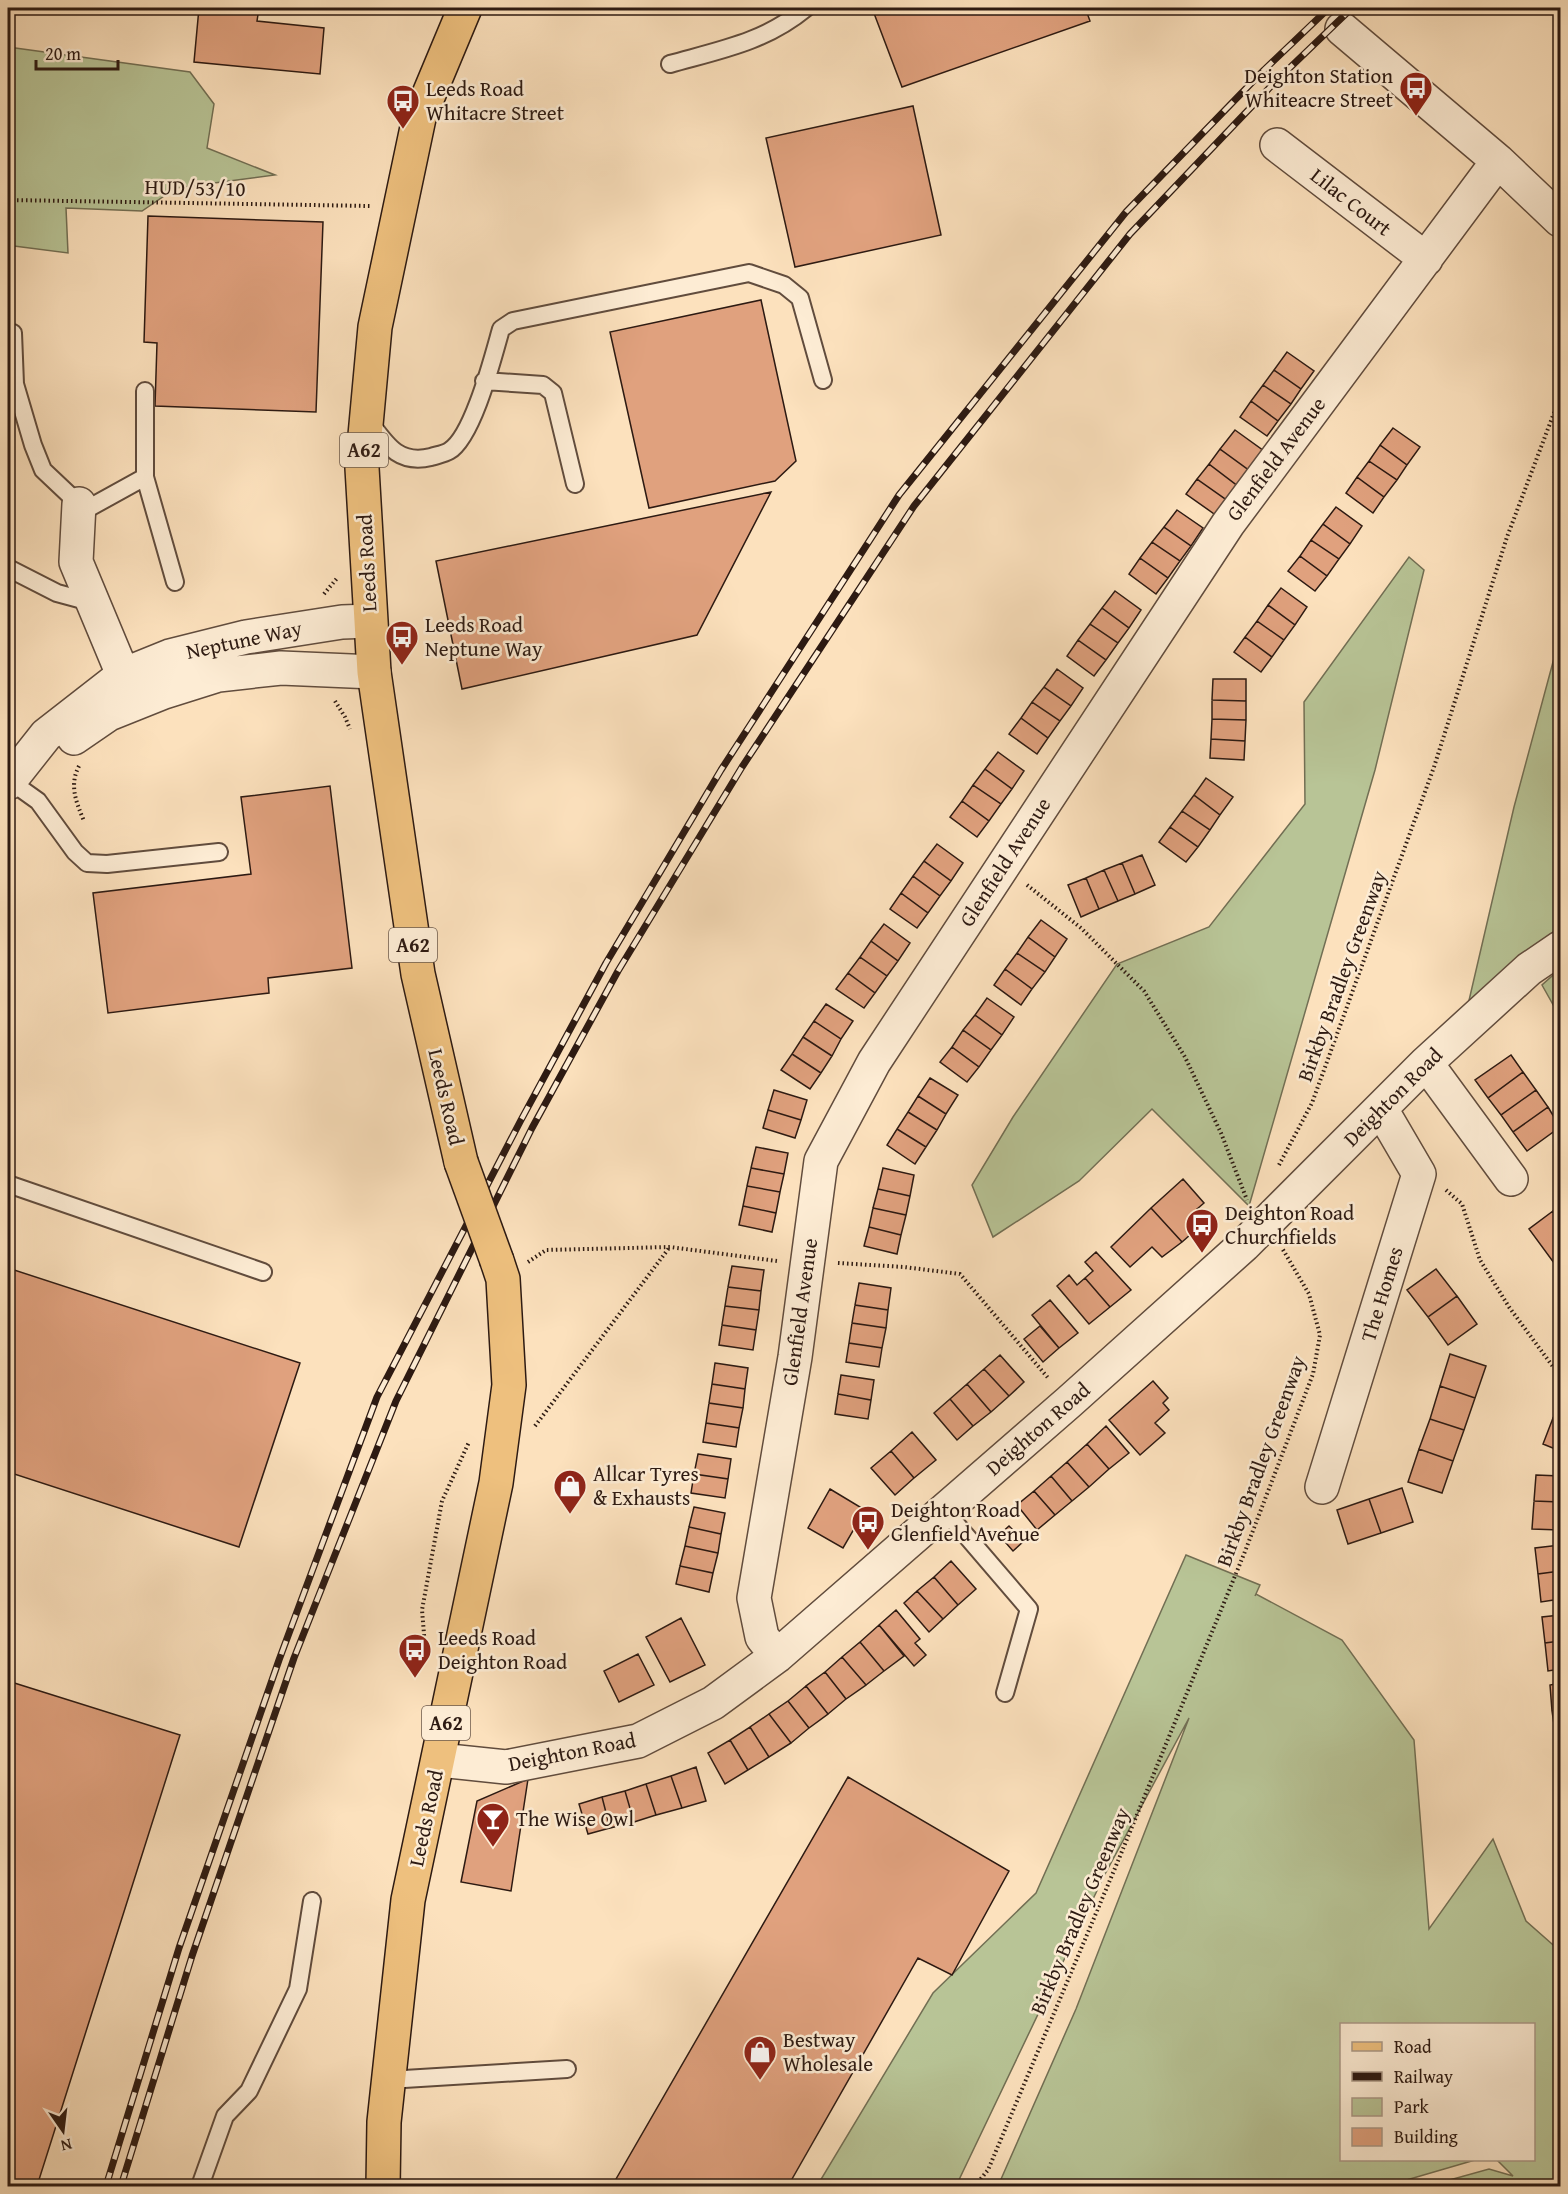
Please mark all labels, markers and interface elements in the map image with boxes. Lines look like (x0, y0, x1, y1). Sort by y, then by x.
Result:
scale bar (36, 33, 118, 71)
text: 20 m (45, 40, 81, 67)
place label: Deighton Station Whiteacre Street (1244, 60, 1394, 115)
bus stop icon: Deighton Station Whiteacre Street (1398, 70, 1434, 117)
place label: Leeds Road Whitacre Street (426, 73, 565, 128)
bus stop icon: Leeds Road Whitacre Street (385, 83, 421, 130)
street label: Lilac Court (1304, 160, 1399, 244)
street label: HUD/53/10 (144, 171, 246, 204)
street label: Glenfield Avenue (1218, 390, 1333, 527)
road number: A62 (340, 433, 388, 467)
street label: Leeds Road (348, 512, 385, 613)
place label: Leeds Road Neptune Way (425, 609, 543, 664)
street label: Neptune Way (183, 612, 305, 667)
bus stop icon: Leeds Road Neptune Way (384, 619, 420, 666)
street label: Glenfield Avenue (951, 791, 1058, 933)
street label: Birkby Bradley Greenway (1289, 865, 1394, 1086)
road number: A62 (389, 928, 437, 962)
street label: Deighton Road (1336, 1039, 1450, 1153)
street label: Leeds Road (420, 1046, 473, 1149)
place label: Deighton Road Churchfields (1225, 1197, 1355, 1252)
bus stop icon: Deighton Road Churchfields (1184, 1207, 1220, 1254)
street label: Glenfield Avenue (774, 1236, 825, 1388)
street label: The Homes (1352, 1242, 1411, 1345)
street label: Birkby Bradley Greenway (1208, 1350, 1313, 1571)
street label: Deighton Road (979, 1374, 1097, 1483)
place label: Allcar Tyres & Exhausts (593, 1458, 699, 1513)
shop icon: Allcar Tyres & Exhausts (552, 1468, 588, 1515)
place label: Deighton Road Glenfield Avenue (891, 1494, 1040, 1549)
bus stop icon: Deighton Road Glenfield Avenue (850, 1504, 886, 1551)
place label: Leeds Road Deighton Road (438, 1622, 568, 1677)
bus stop icon: Leeds Road Deighton Road (397, 1632, 433, 1679)
road number: A62 (422, 1706, 470, 1740)
street label: Deighton Road (506, 1724, 639, 1779)
street label: Leeds Road (400, 1766, 451, 1869)
bar icon: The Wise Owl (475, 1801, 511, 1848)
street label: Birkby Bradley Greenway (1022, 1802, 1138, 2019)
place label: The Wise Owl (516, 1803, 634, 1834)
legend (1340, 2023, 1535, 2161)
place label: Bestway Wholesale (783, 2024, 873, 2079)
text: Road (1394, 2033, 1432, 2060)
shop icon: Bestway Wholesale (742, 2034, 778, 2081)
text: Railway (1394, 2063, 1453, 2090)
text: Park (1394, 2093, 1430, 2120)
north arrow (33, 2101, 93, 2161)
text: Building (1394, 2123, 1458, 2150)
text: N (58, 2133, 75, 2159)

